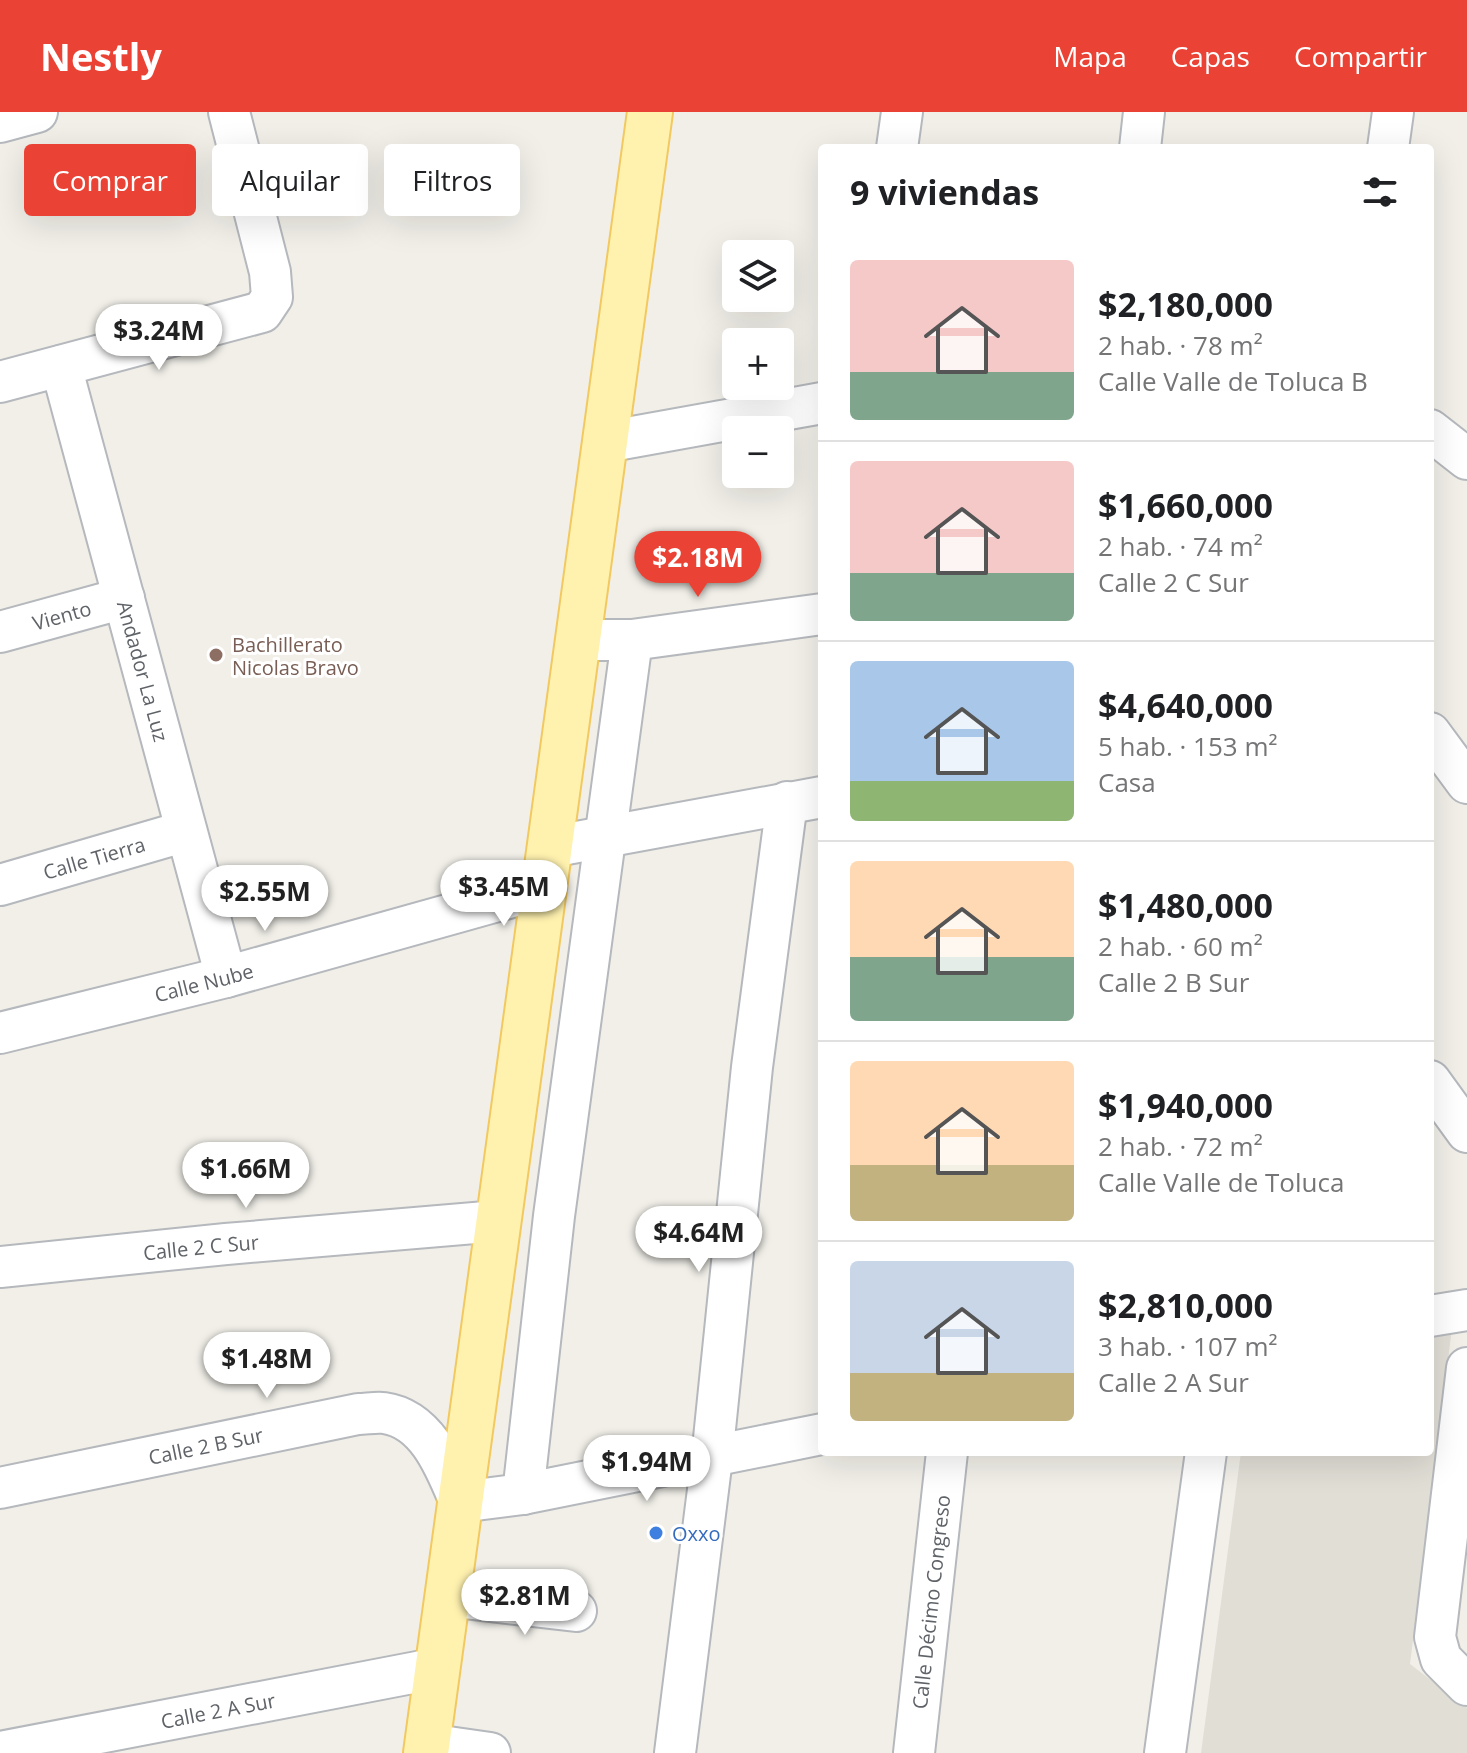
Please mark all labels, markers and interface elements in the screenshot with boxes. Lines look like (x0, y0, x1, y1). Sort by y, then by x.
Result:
text: Nestly (40, 30, 162, 82)
text: Mapa (1053, 37, 1127, 75)
text: Capas (1171, 37, 1250, 75)
text: Compartir (1294, 37, 1427, 75)
chip: Comprar (24, 144, 196, 216)
chip: Alquilar (212, 144, 368, 216)
chip: Filtros (384, 144, 520, 216)
text: 9 viviendas (850, 169, 1039, 215)
icon: filters (1358, 170, 1402, 214)
map controls (722, 240, 794, 488)
button: layers (722, 240, 794, 312)
text: $2,180,000 (1098, 281, 1273, 327)
icon: home (914, 292, 1010, 388)
pin: $3.24M (94, 304, 224, 372)
text: $3.24M (113, 312, 205, 348)
text: 2 hab. · 78 m² (1098, 327, 1263, 363)
button: + (722, 328, 794, 400)
text: Calle Valle de Toluca B (1098, 363, 1368, 399)
button: − (722, 416, 794, 488)
text: $1,660,000 (1098, 482, 1273, 528)
icon: home (914, 493, 1010, 589)
text: 2 hab. · 74 m² (1098, 528, 1263, 564)
pin: $2.18M (633, 531, 763, 599)
text: $2.18M (652, 539, 744, 575)
text: Calle 2 C Sur (1098, 564, 1249, 600)
street label: Viento (29, 594, 94, 636)
street label: Andador La Luz (111, 598, 175, 745)
place label: Bachillerato Nicolas Bravo (232, 631, 359, 681)
marker: Bachillerato Nicolas Bravo (207, 646, 225, 664)
text: $4,640,000 (1098, 682, 1273, 728)
icon: home (914, 693, 1010, 789)
text: 5 hab. · 153 m² (1098, 728, 1278, 764)
text: Casa (1098, 764, 1156, 800)
street label: Calle Tierra (40, 830, 148, 885)
pin: $3.45M (439, 860, 569, 928)
pin: $2.55M (200, 865, 330, 933)
text: $3.45M (458, 868, 550, 904)
text: $2.55M (219, 873, 311, 909)
text: $1,480,000 (1098, 882, 1273, 928)
icon: home (914, 893, 1010, 989)
text: 2 hab. · 60 m² (1098, 928, 1263, 964)
street label: Calle Nube (152, 957, 256, 1008)
text: Calle 2 B Sur (1098, 964, 1249, 1000)
text: $1,940,000 (1098, 1082, 1273, 1128)
icon: home (914, 1093, 1010, 1189)
text: 2 hab. · 72 m² (1098, 1128, 1263, 1164)
pin: $1.66M (181, 1142, 311, 1210)
text: $1.66M (200, 1150, 292, 1186)
text: Calle Valle de Toluca (1098, 1164, 1344, 1200)
pin: $4.64M (634, 1206, 764, 1274)
text: $4.64M (653, 1214, 745, 1250)
street label: Calle 2 C Sur (142, 1228, 260, 1266)
text: $2,810,000 (1098, 1282, 1273, 1328)
icon: home (914, 1293, 1010, 1389)
text: 3 hab. · 107 m² (1098, 1328, 1278, 1364)
pin: $1.48M (202, 1332, 332, 1400)
text: $1.48M (221, 1340, 313, 1376)
text: Calle 2 A Sur (1098, 1364, 1249, 1400)
street label: Calle 2 B Sur (146, 1420, 265, 1471)
pin: $1.94M (582, 1435, 712, 1503)
text: $1.94M (601, 1443, 693, 1479)
street label: Calle Décimo Congreso (905, 1493, 956, 1710)
place label: Oxxo (672, 1520, 721, 1547)
marker: Oxxo (647, 1524, 665, 1542)
pin: $2.81M (460, 1569, 590, 1637)
text: $2.81M (479, 1577, 571, 1613)
street label: Calle 2 A Sur (158, 1686, 278, 1734)

